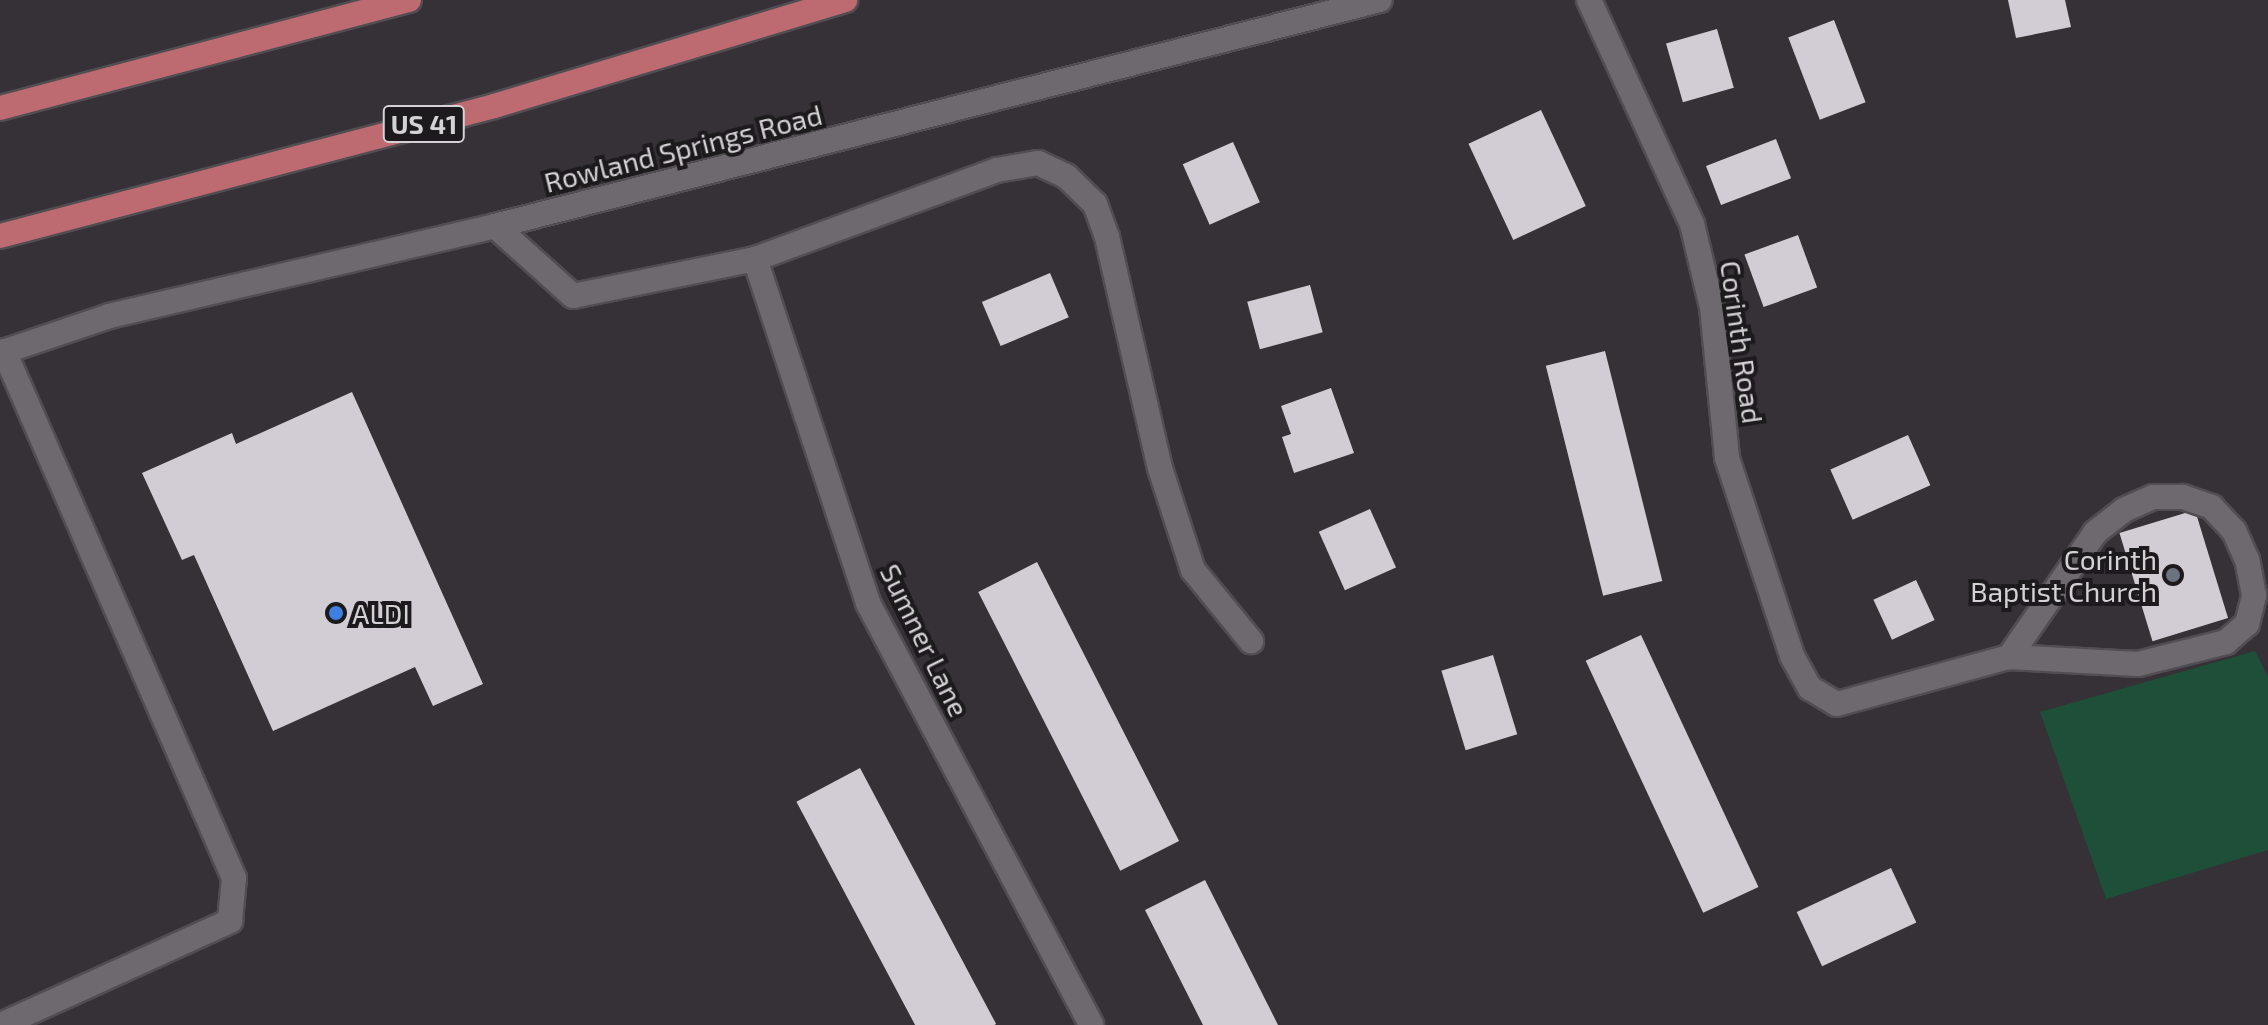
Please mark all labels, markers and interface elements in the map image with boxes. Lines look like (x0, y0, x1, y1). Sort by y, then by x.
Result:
street label: Rowland Springs Road (541, 97, 825, 199)
road number: US 41 (382, 102, 466, 146)
street label: Corinth Road (1714, 258, 1770, 426)
place label: Corinth Baptist Church (1970, 542, 2157, 608)
street label: Sumner Lane (874, 558, 976, 722)
marker: Corinth Baptist Church (2164, 566, 2182, 584)
place label: ALDI (352, 596, 410, 630)
marker: ALDI (327, 604, 345, 622)

